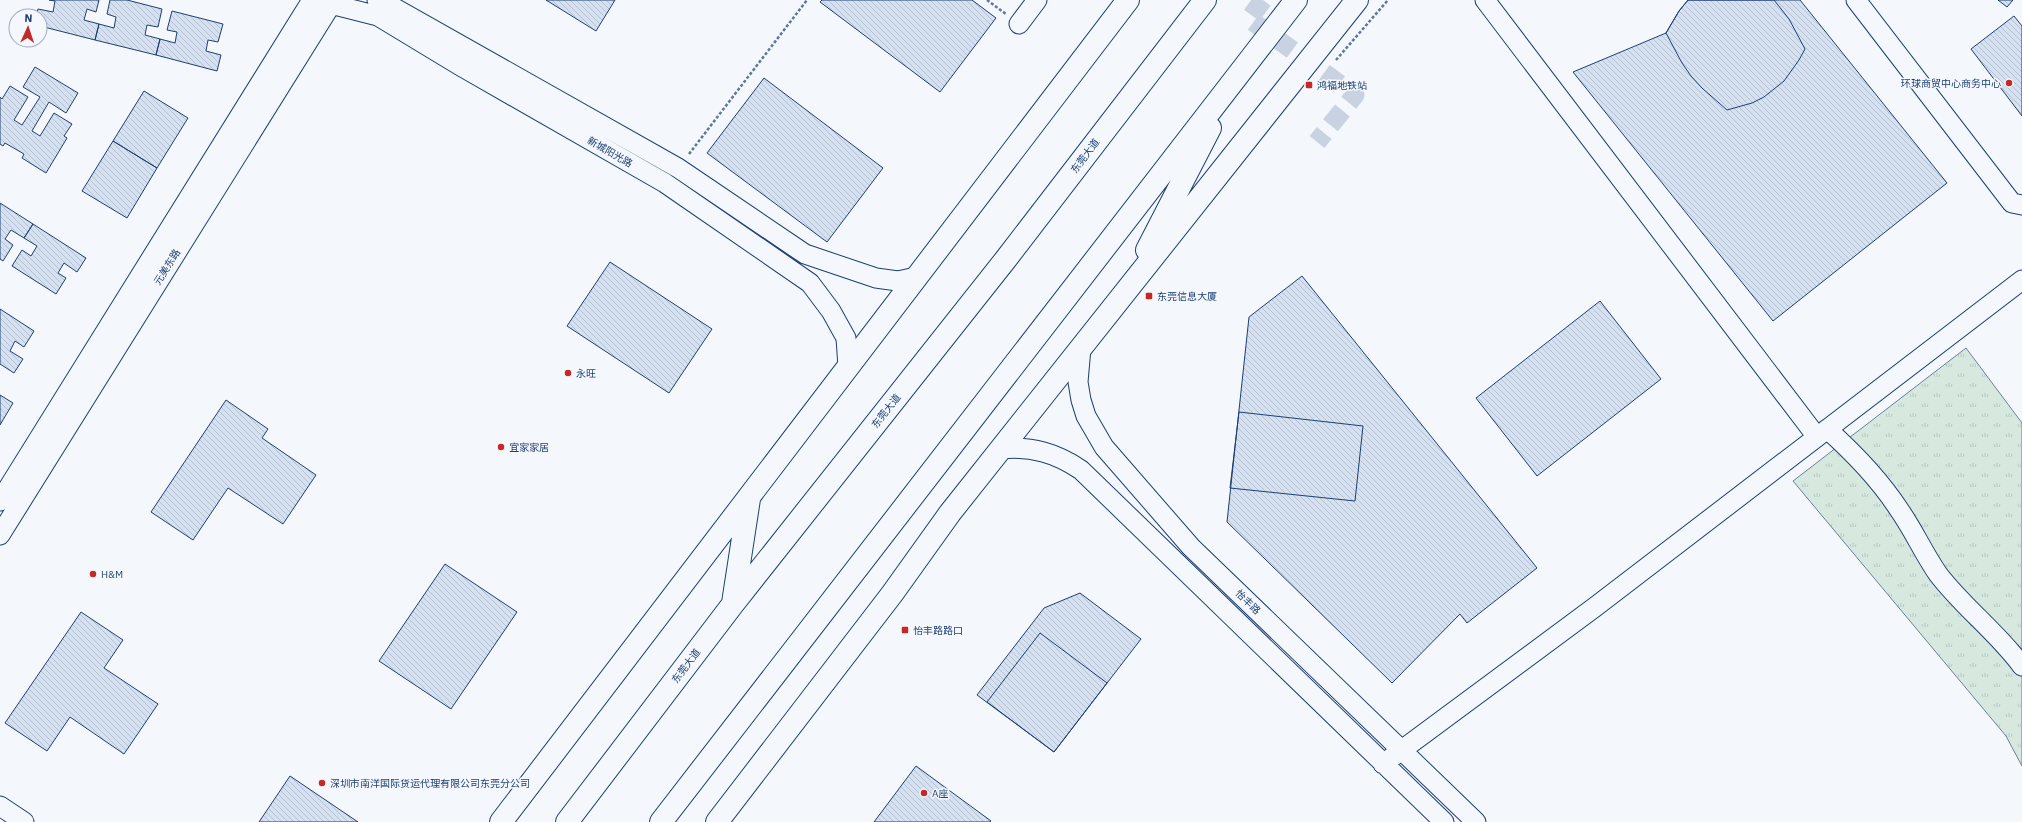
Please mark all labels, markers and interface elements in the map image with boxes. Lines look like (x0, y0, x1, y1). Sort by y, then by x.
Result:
north arrow (8, 8, 48, 48)
text: N (24, 11, 33, 25)
place label: 环球商贸中心商务中心 (1901, 77, 2001, 90)
marker: 环球商贸中心商务中心 (2004, 78, 2014, 88)
place label: 鸿福地铁站 (1317, 79, 1367, 92)
marker: 鸿福地铁站 (1304, 80, 1314, 90)
street label: 新城阳光路 (585, 134, 635, 170)
street label: 东莞大道 (1068, 136, 1102, 176)
street label: 元美东路 (151, 247, 183, 287)
place label: 东莞信息大厦 (1157, 290, 1217, 303)
marker: 东莞信息大厦 (1144, 291, 1154, 301)
place label: 永旺 (576, 367, 596, 380)
marker: 永旺 (563, 368, 573, 378)
street label: 东莞大道 (869, 391, 903, 431)
place label: 宜家家居 (509, 441, 549, 454)
marker: 宜家家居 (496, 442, 506, 452)
place label: H&M (101, 568, 123, 581)
marker: H&M (88, 569, 98, 579)
street label: 怡丰路 (1233, 587, 1263, 617)
place label: 怡丰路路口 (913, 624, 963, 637)
marker: 怡丰路路口 (900, 625, 910, 635)
street label: 东莞大道 (669, 646, 703, 686)
place label: 深圳市南洋国际货运代理有限公司东莞分公司 (330, 777, 530, 790)
marker: 深圳市南洋国际货运代理有限公司东莞分公司 (317, 778, 327, 788)
place label: A座 (932, 787, 948, 800)
marker: A座 (919, 788, 929, 798)

